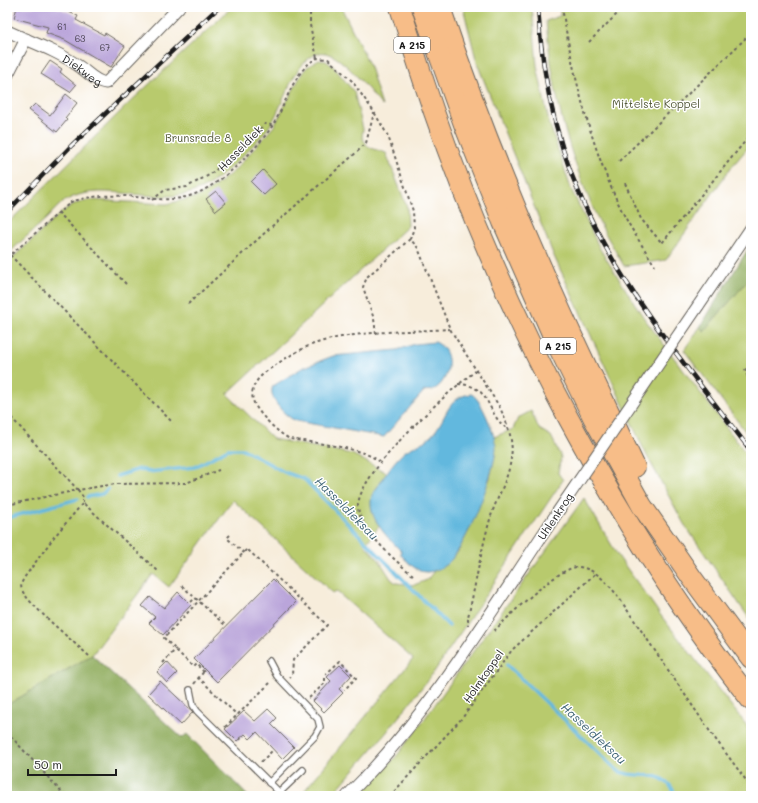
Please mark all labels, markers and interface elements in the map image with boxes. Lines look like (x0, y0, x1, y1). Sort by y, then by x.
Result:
house number: 61 (57, 21, 67, 32)
house number: 63 (75, 33, 85, 44)
road number: A 215 (394, 37, 430, 53)
house number: 67 (100, 42, 110, 53)
street label: Diekweg (60, 50, 105, 89)
park label: Mittelste Koppel (612, 96, 700, 111)
street label: Hasseldiek (214, 122, 266, 174)
park label: Brunsrade 8 (165, 130, 231, 145)
road number: A 215 (540, 338, 576, 354)
water label: Hasseldieksau (312, 473, 382, 543)
street label: Uhlenkrog (534, 490, 576, 542)
street label: Holmkoppel (459, 647, 507, 705)
water label: Hasseldieksau (558, 699, 630, 767)
scale bar (28, 751, 116, 777)
text: 50 m (34, 756, 62, 772)

